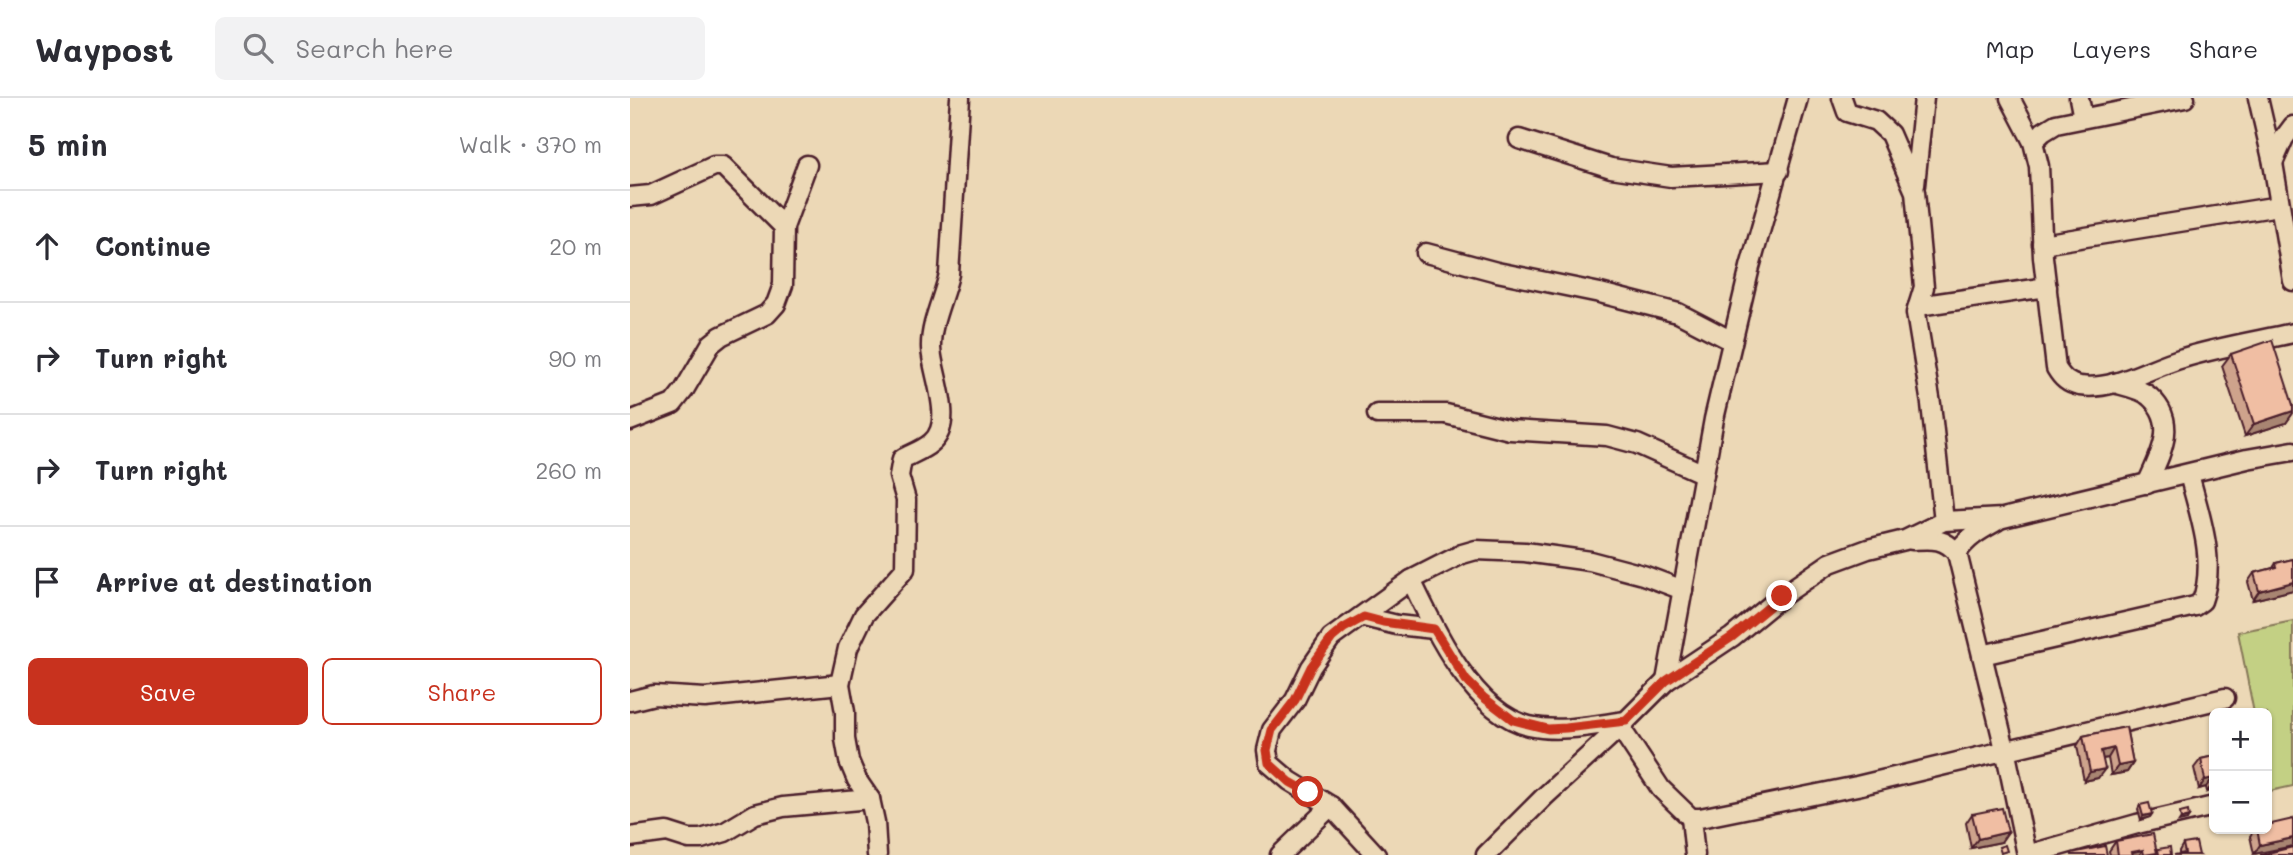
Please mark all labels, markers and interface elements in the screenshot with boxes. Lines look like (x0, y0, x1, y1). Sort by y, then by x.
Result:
search box (215, 17, 705, 80)
text: Waypost (35, 27, 173, 70)
icon: search (239, 29, 277, 67)
text: Search here (295, 31, 454, 65)
text: Map (1986, 33, 2034, 64)
text: Layers (2072, 33, 2151, 64)
text: Share (2189, 33, 2258, 64)
text: 5 min (28, 124, 108, 164)
text: Walk · 370 m (459, 129, 602, 159)
icon: ahead (28, 227, 66, 265)
text: Continue (95, 229, 211, 263)
text: 20 m (549, 231, 602, 261)
icon: right (28, 339, 66, 377)
text: Turn right (95, 341, 228, 375)
text: 90 m (549, 343, 602, 373)
icon: right (28, 451, 66, 489)
text: Turn right (95, 453, 228, 487)
text: 260 m (535, 455, 602, 485)
icon: arrive (28, 563, 66, 601)
text: Arrive at destination (95, 565, 372, 599)
route end (1766, 580, 1797, 611)
button: Save (28, 658, 308, 725)
button: Share (322, 658, 602, 725)
map controls (2209, 708, 2272, 834)
button: + (2209, 708, 2272, 771)
button: − (2209, 771, 2272, 834)
route start (1292, 776, 1323, 807)

